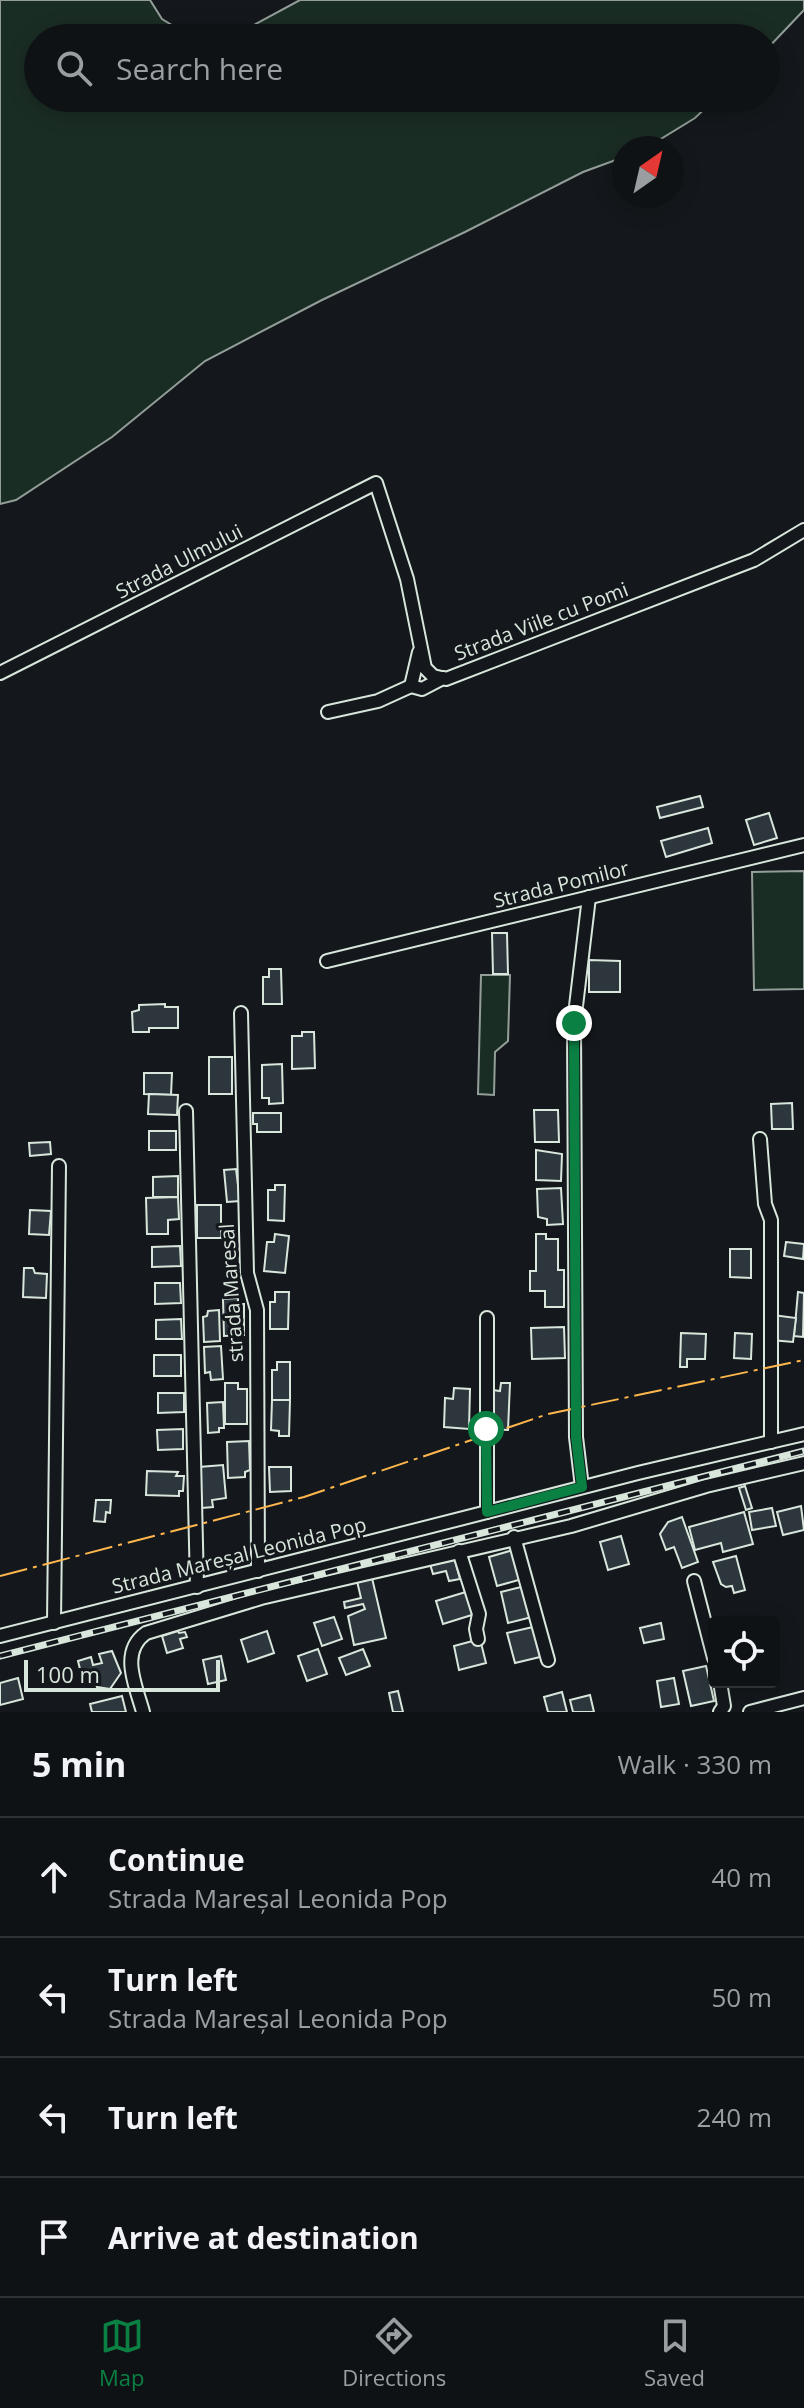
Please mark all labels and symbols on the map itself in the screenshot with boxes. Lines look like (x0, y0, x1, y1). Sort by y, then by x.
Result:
north arrow (612, 136, 684, 208)
street label: Strada Ulmului (111, 517, 247, 605)
street label: Strada Viile cu Pomi (450, 575, 632, 667)
street label: Strada Pomilor (490, 854, 632, 914)
route end (556, 1005, 592, 1041)
street label: strada Maresal (213, 1223, 249, 1363)
route start (468, 1411, 504, 1447)
street label: Strada Mareșal Leonida Pop (109, 1510, 369, 1600)
scale bar (24, 1656, 220, 1692)

